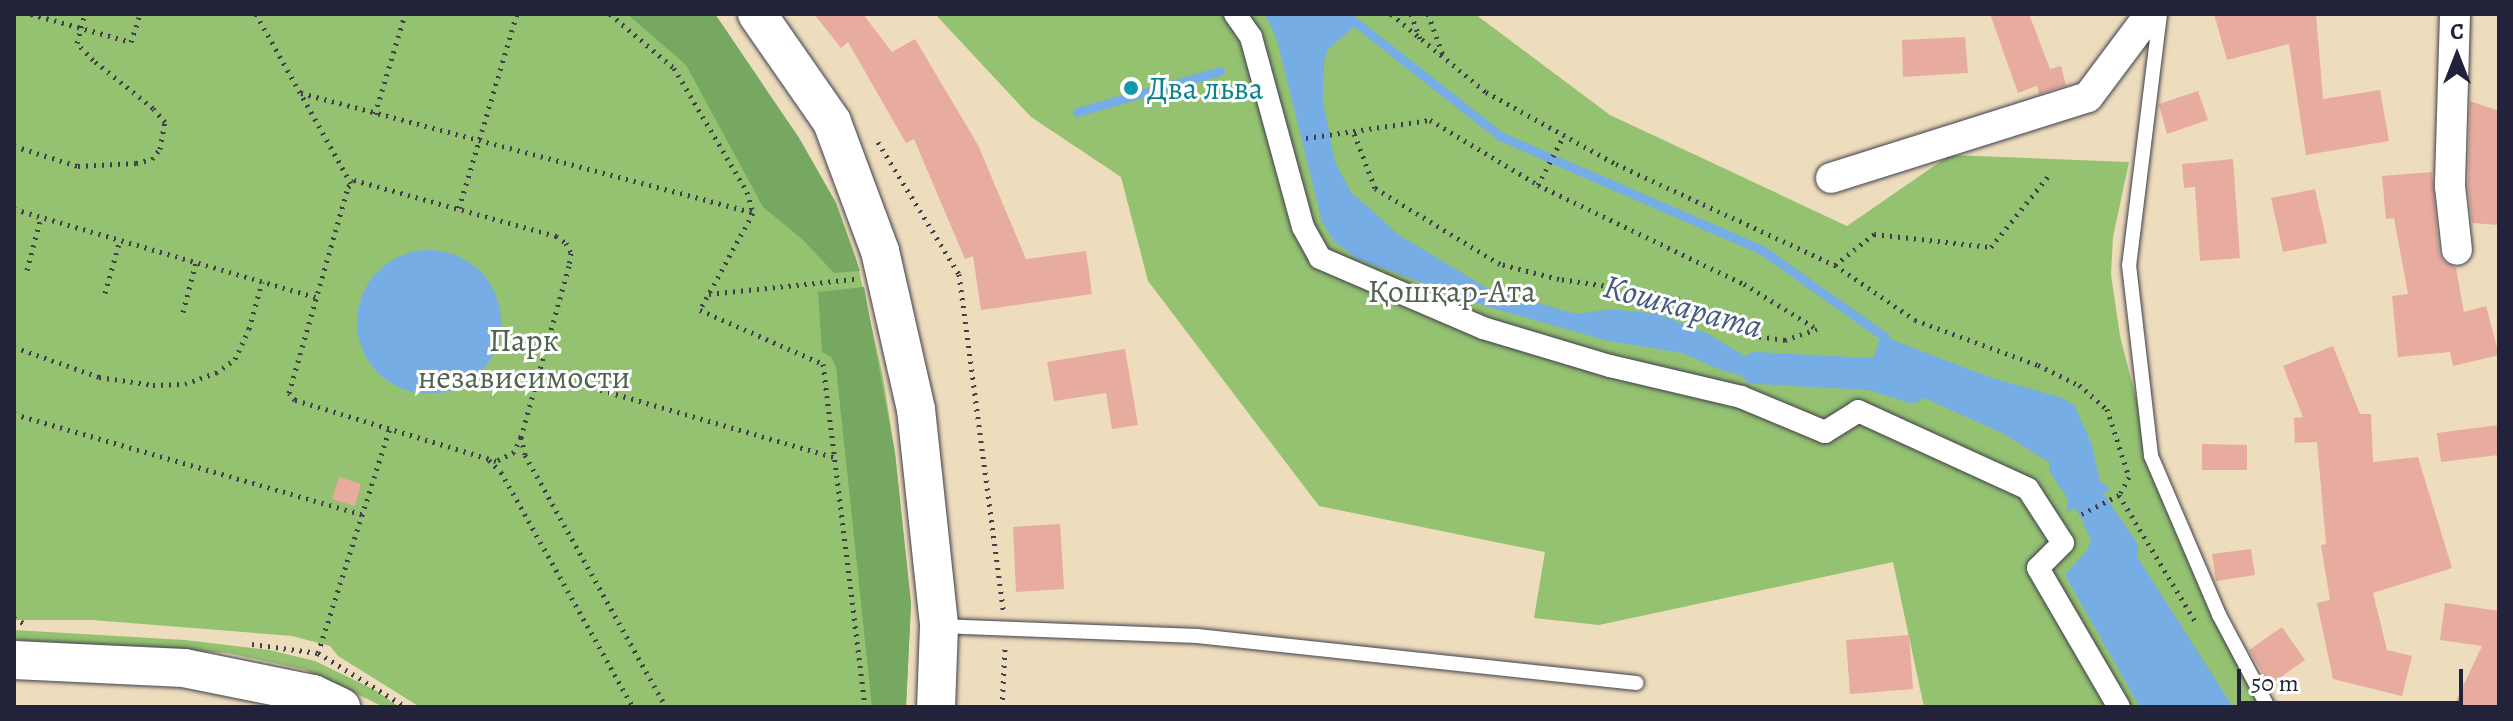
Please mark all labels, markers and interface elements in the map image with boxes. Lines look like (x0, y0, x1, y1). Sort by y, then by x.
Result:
north arrow (2417, 16, 2497, 96)
text: С (2450, 17, 2464, 47)
place label: Два льва (1147, 69, 1264, 107)
marker: Два льва (1122, 79, 1140, 97)
water label: Кошкарата (1599, 265, 1767, 347)
park label: Қошқар-Ата (1368, 272, 1536, 310)
park label: Парк независимости (418, 322, 630, 397)
scale bar (2241, 653, 2467, 703)
text: 50 m (2251, 667, 2299, 699)

